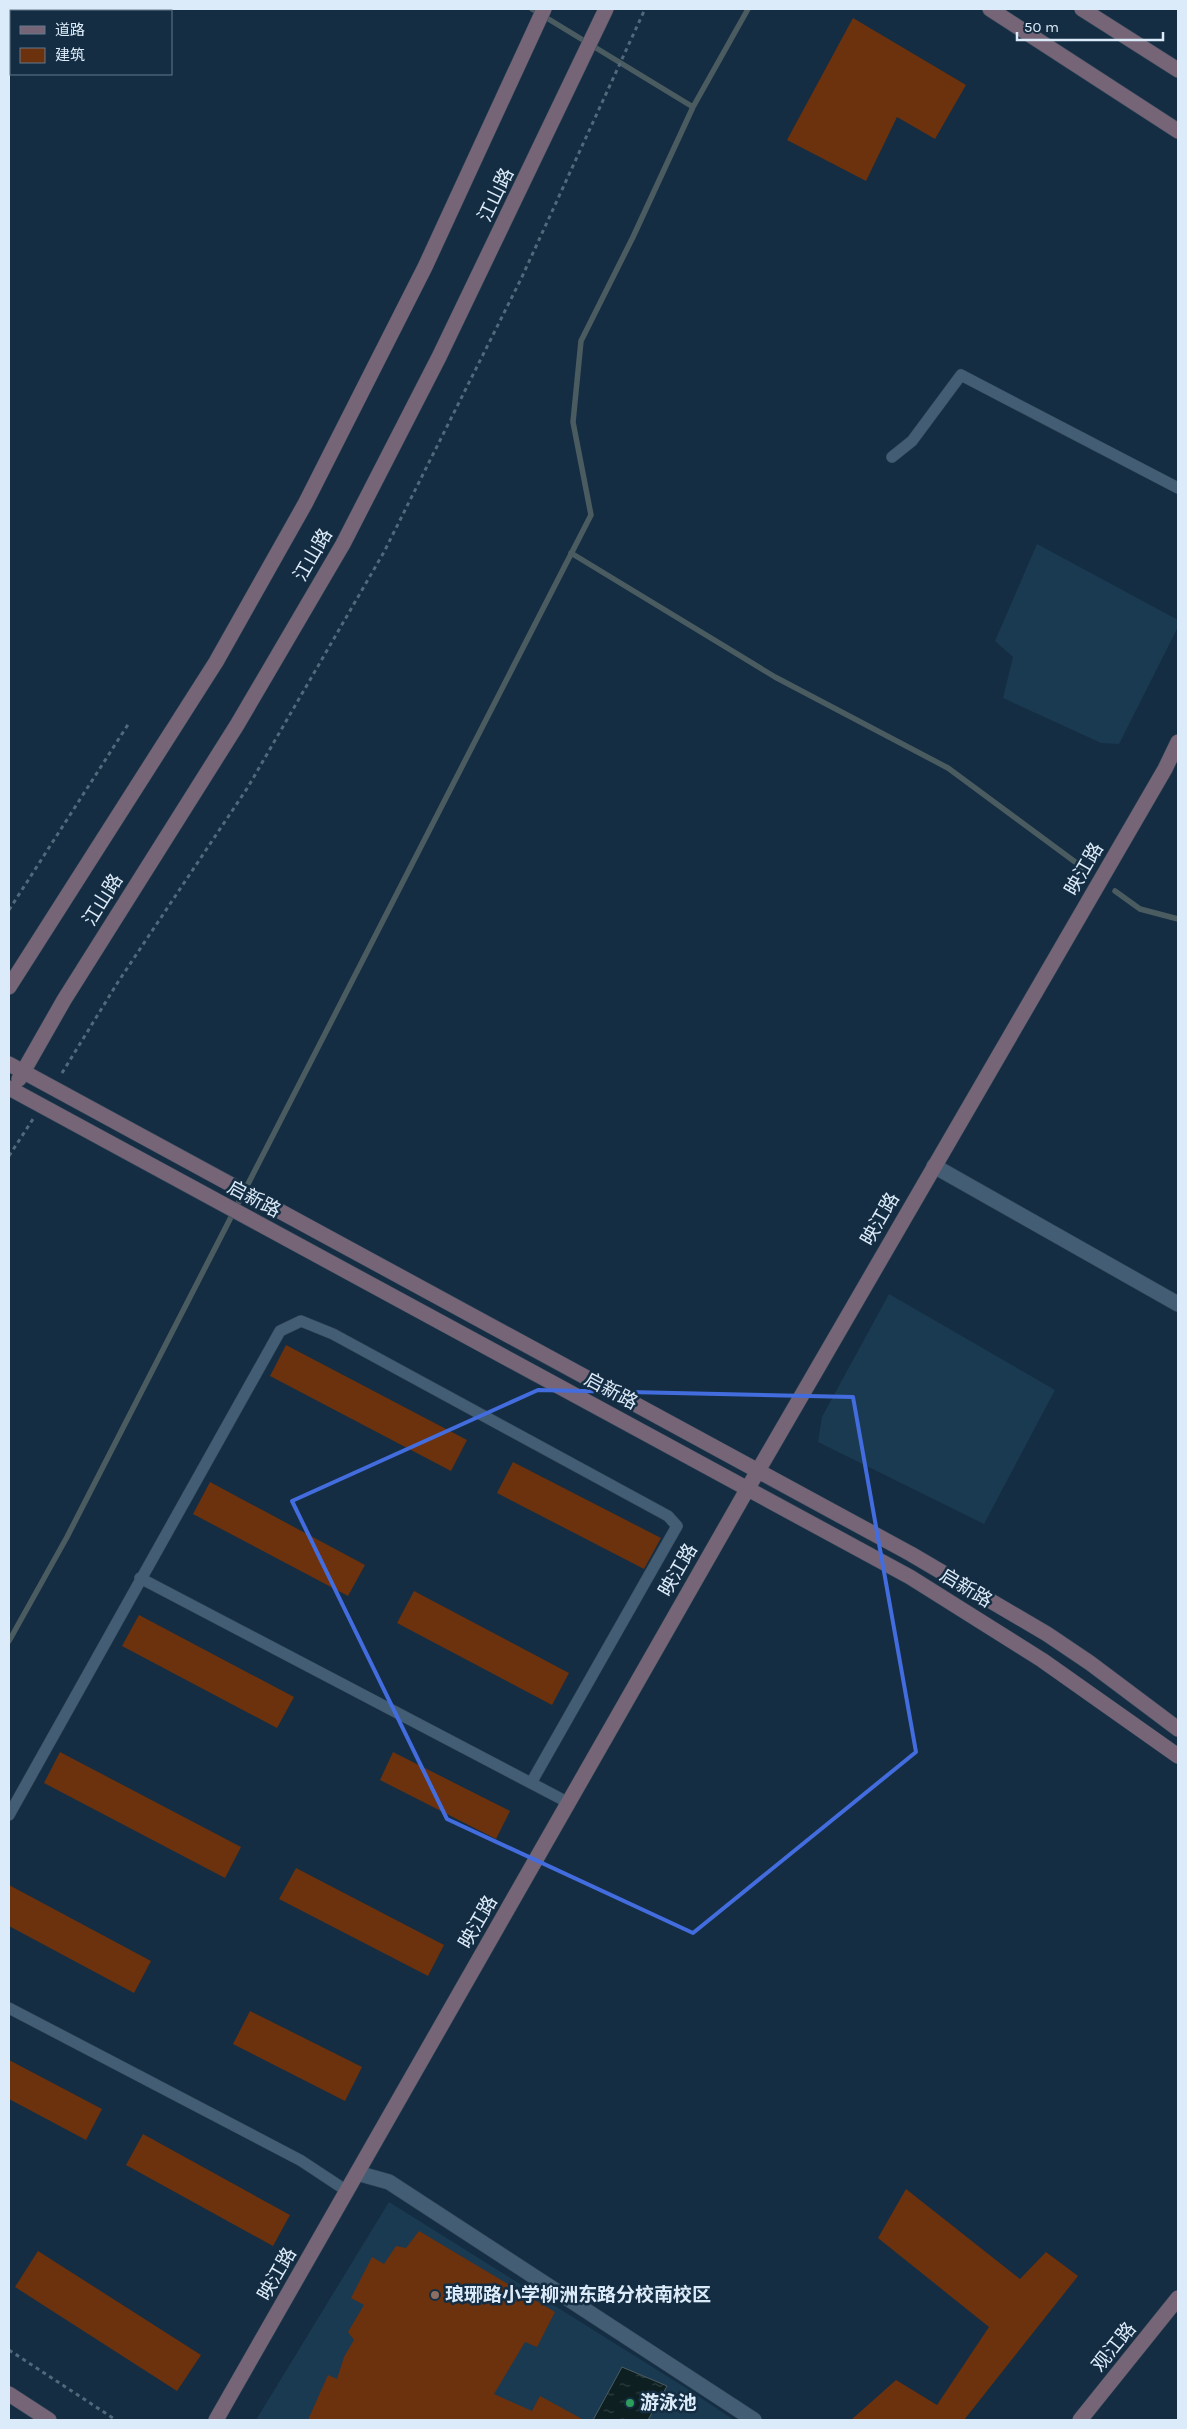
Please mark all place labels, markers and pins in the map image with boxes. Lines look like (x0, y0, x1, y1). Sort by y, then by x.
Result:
place label: 琅琊路小学柳洲东路分校南校区 (445, 2284, 711, 2306)
marker: 琅琊路小学柳洲东路分校南校区 (429, 2289, 441, 2301)
place label: 游泳池 (640, 2392, 697, 2414)
marker: 游泳池 (624, 2397, 636, 2409)

